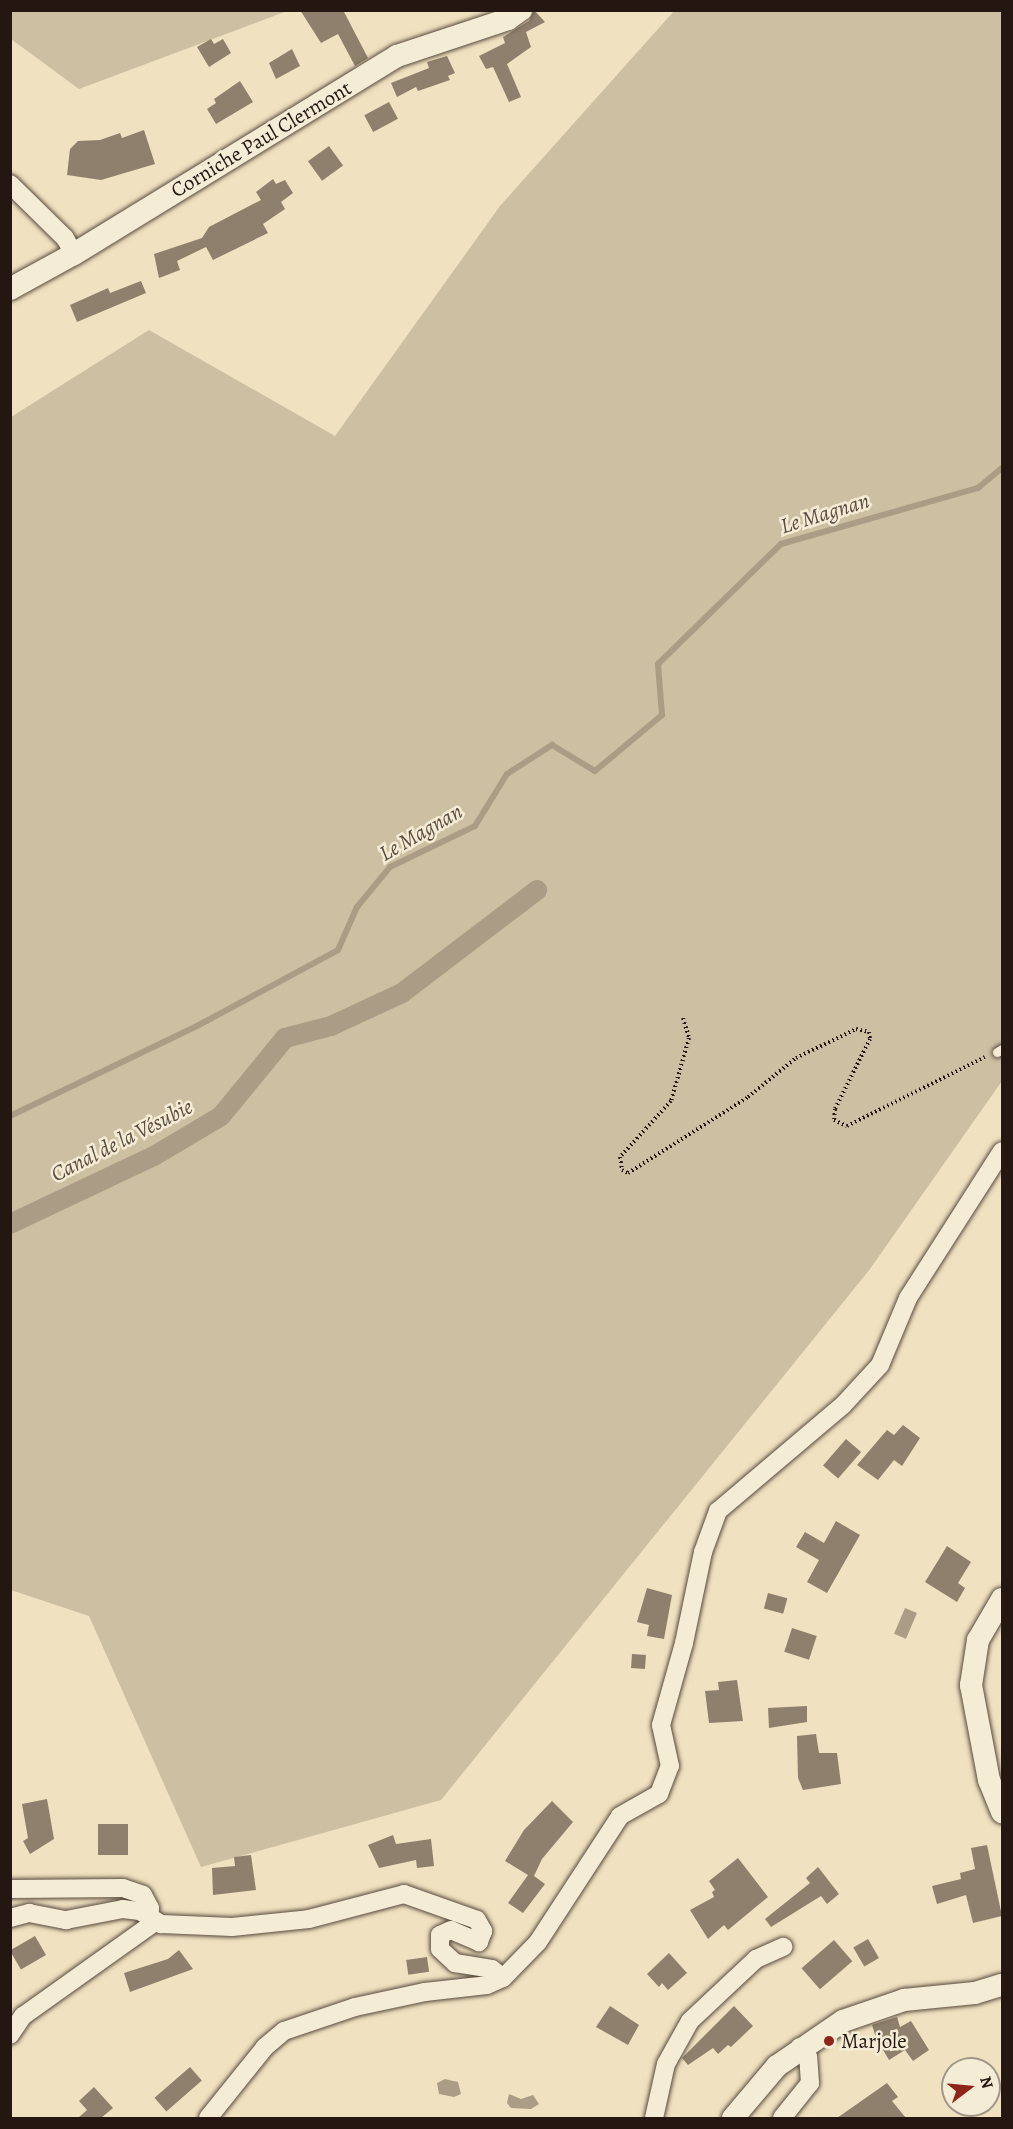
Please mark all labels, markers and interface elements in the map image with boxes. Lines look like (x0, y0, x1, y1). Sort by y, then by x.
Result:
street label: Corniche Paul Clermont (166, 75, 356, 203)
water label: Le Magnan (777, 488, 873, 540)
water label: Le Magnan (375, 799, 467, 867)
water label: Canal de la Vésubie (47, 1094, 197, 1188)
place label: Marjole (841, 2028, 907, 2054)
marker: Marjole (822, 2034, 836, 2048)
north arrow (941, 2057, 1001, 2117)
text: N (974, 2074, 999, 2091)

